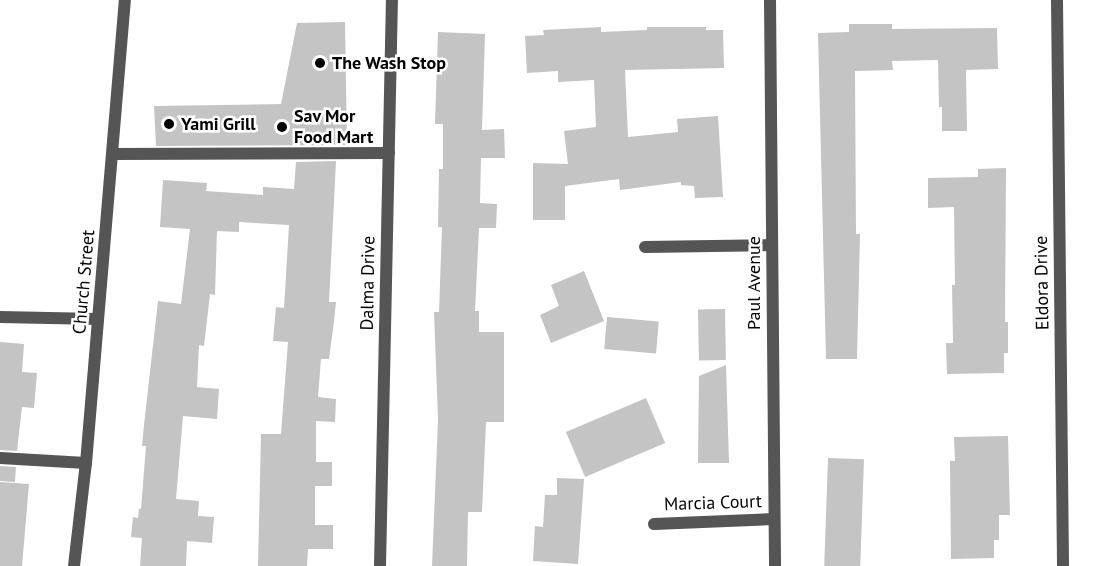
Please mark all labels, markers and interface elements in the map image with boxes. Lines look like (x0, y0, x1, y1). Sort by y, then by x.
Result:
place label: The Wash Stop (332, 52, 446, 74)
marker: The Wash Stop (313, 56, 327, 70)
place label: Sav Mor Food Mart (294, 106, 373, 148)
place label: Yami Grill (181, 113, 256, 135)
marker: Yami Grill (162, 117, 176, 131)
marker: Sav Mor Food Mart (275, 120, 289, 134)
street label: Church Street (69, 229, 99, 335)
street label: Dalma Drive (356, 235, 380, 331)
street label: Paul Avenue (743, 236, 765, 330)
street label: Eldora Drive (1030, 236, 1054, 330)
street label: Marcia Court (664, 491, 762, 515)

